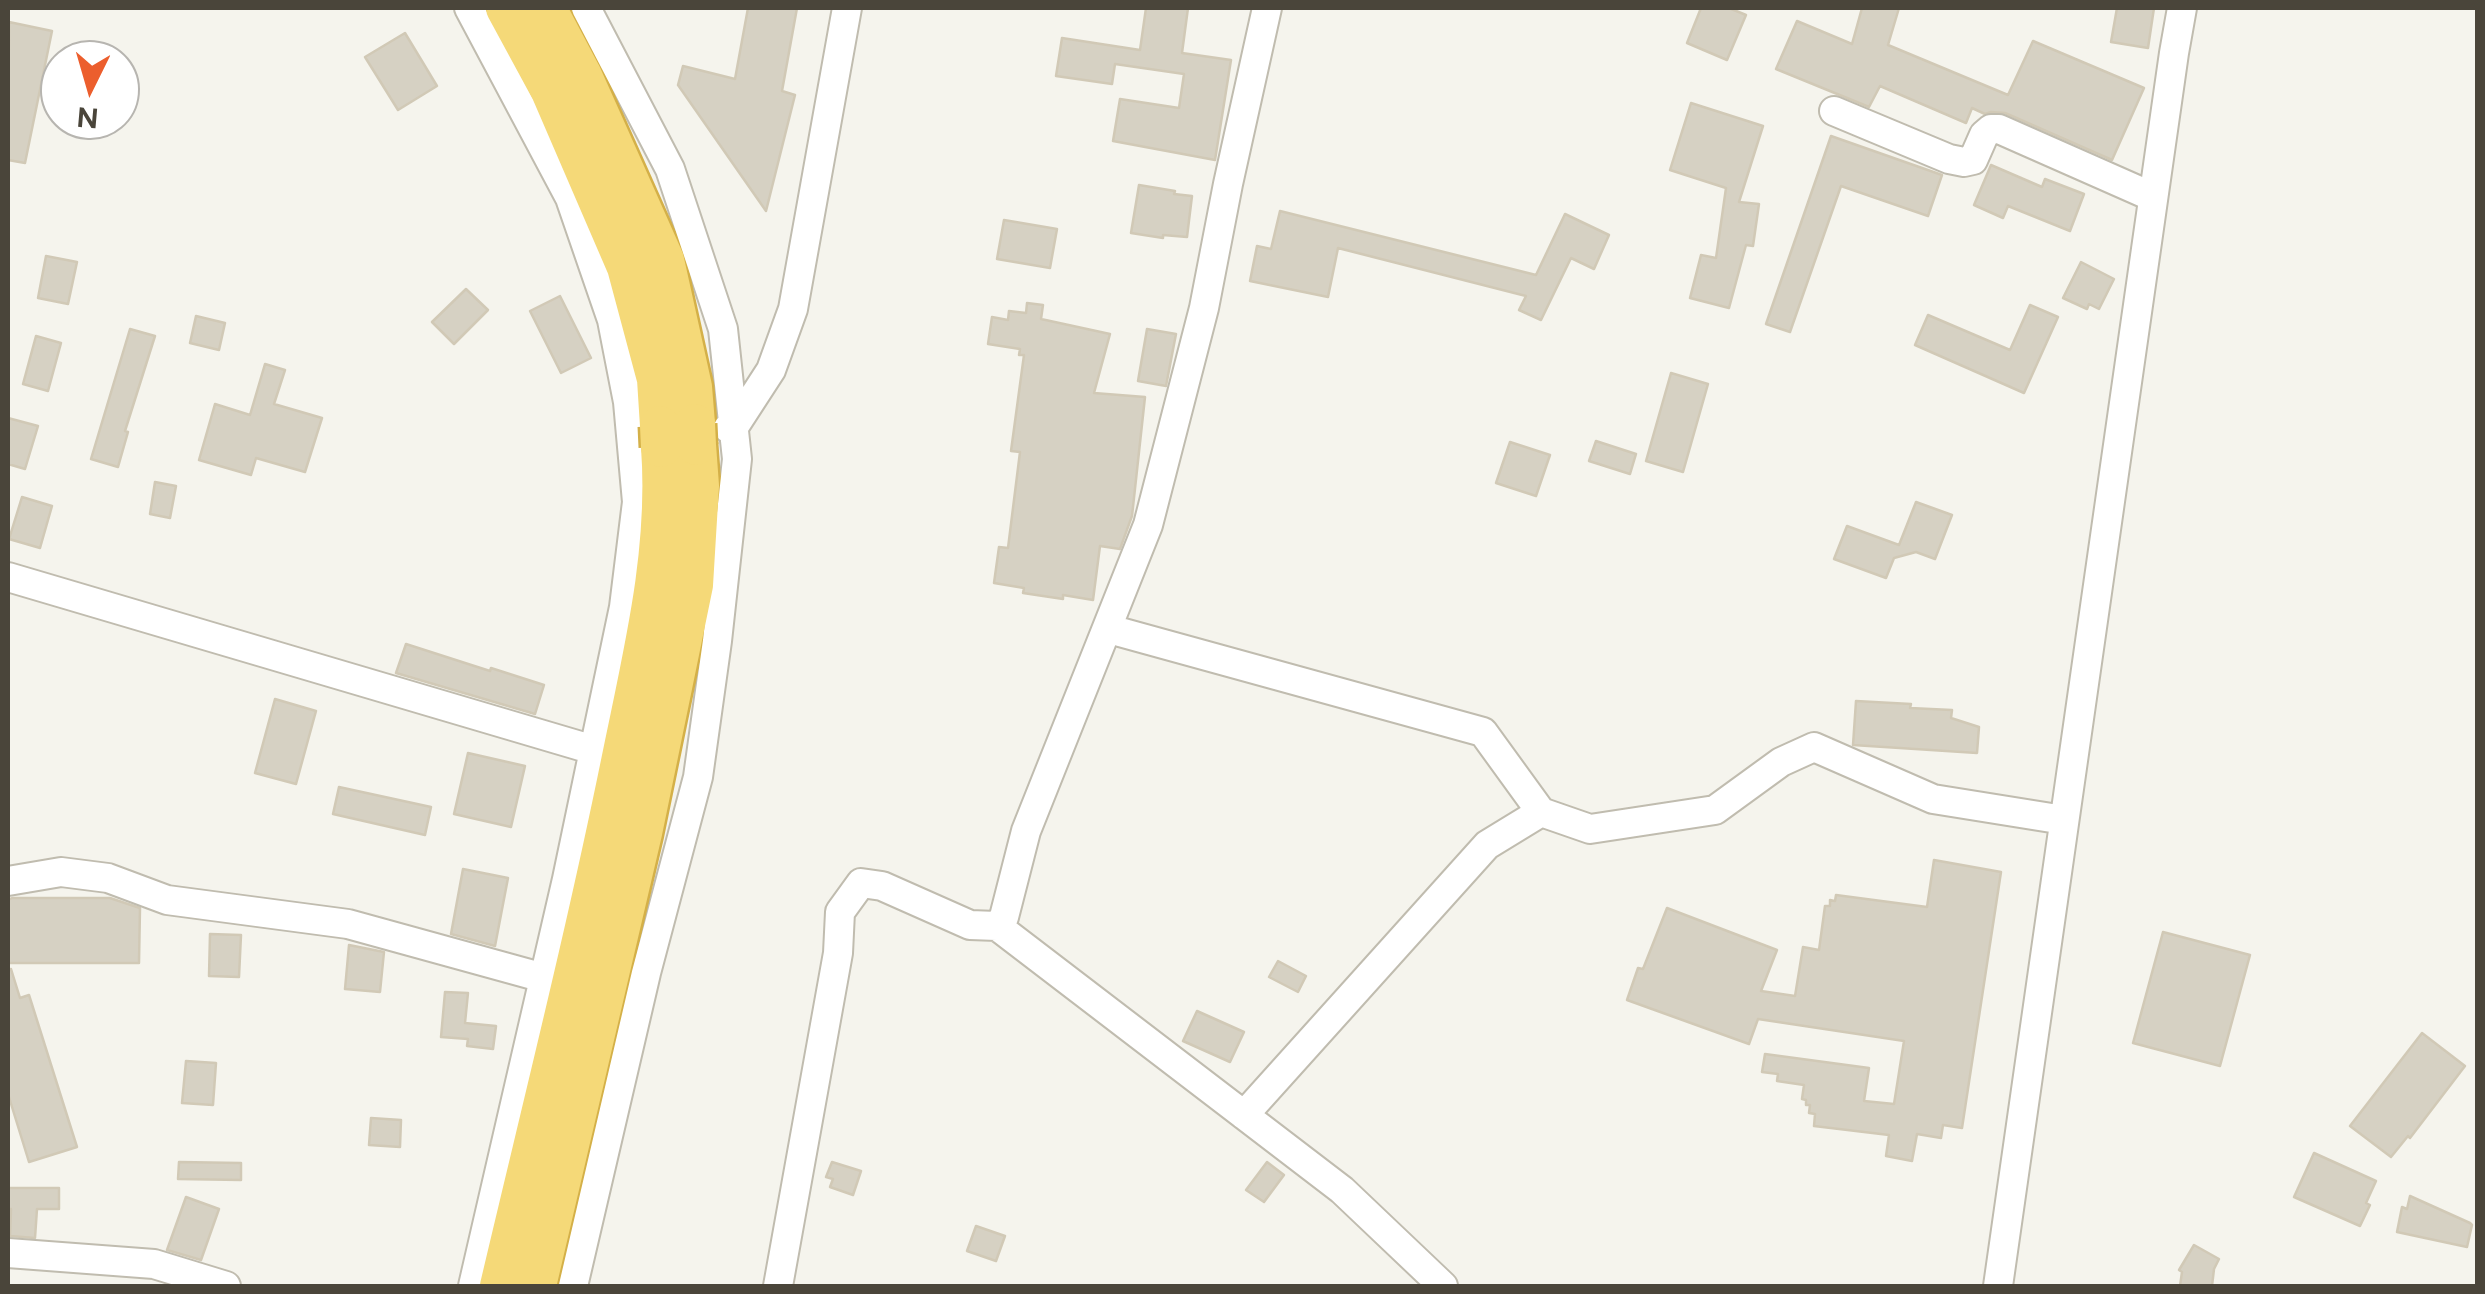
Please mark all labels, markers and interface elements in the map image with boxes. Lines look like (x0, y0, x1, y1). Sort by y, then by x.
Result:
north arrow (40, 40, 140, 140)
text: N (75, 100, 100, 136)

